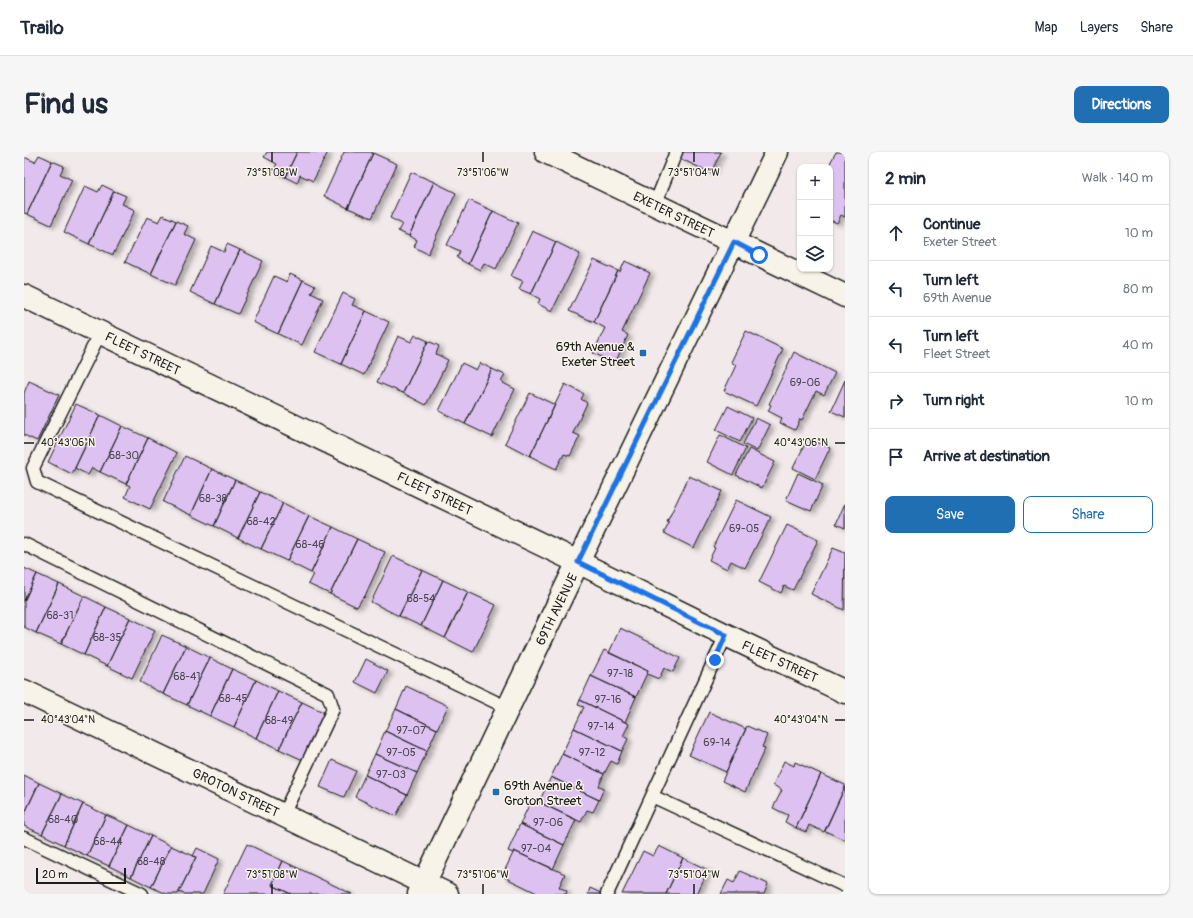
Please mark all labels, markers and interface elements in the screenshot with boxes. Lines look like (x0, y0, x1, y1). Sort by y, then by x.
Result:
text: Trailo (20, 16, 64, 40)
text: Map (1035, 19, 1058, 36)
text: Layers (1080, 19, 1118, 36)
text: Share (1140, 19, 1173, 36)
button: Directions (1074, 86, 1169, 123)
text: Find us (24, 87, 108, 122)
map controls (797, 164, 833, 272)
button: + (797, 164, 833, 200)
text: 73°51'08"W (246, 167, 298, 179)
text: 73°51'06"W (457, 167, 509, 179)
text: 73°51'04"W (668, 167, 720, 179)
text: 2 min (885, 168, 926, 189)
text: Walk · 140 m (1082, 170, 1153, 186)
street label: EXETER STREET (630, 188, 717, 241)
button: − (797, 200, 833, 236)
text: Continue (923, 215, 981, 234)
icon: ahead (885, 222, 907, 244)
text: 10 m (1125, 225, 1153, 241)
text: Exeter Street (923, 234, 996, 250)
button: layers (797, 236, 833, 272)
route start (750, 246, 768, 264)
text: Turn left (923, 271, 979, 290)
icon: left (885, 278, 907, 300)
text: 80 m (1123, 281, 1153, 297)
text: 69th Avenue (923, 290, 991, 306)
text: Turn left (923, 327, 979, 346)
street label: FLEET STREET (102, 329, 183, 379)
icon: left (885, 334, 907, 356)
text: 40 m (1122, 337, 1153, 353)
place label: 69th Avenue & Exeter Street (556, 339, 636, 370)
text: Fleet Street (923, 346, 990, 362)
marker: 69th Avenue & Exeter Street (638, 348, 648, 358)
house number: 69-06 (790, 376, 820, 389)
icon: right (885, 390, 907, 412)
text: Turn right (923, 391, 984, 410)
text: 10 m (1125, 393, 1153, 409)
text: 40°43'06"N (41, 437, 95, 449)
text: 40°43'06"N (774, 437, 828, 449)
icon: arrive (885, 446, 907, 468)
text: Arrive at destination (923, 447, 1050, 466)
house number: 68-30 (109, 449, 139, 462)
street label: FLEET STREET (394, 469, 475, 519)
house number: 68-38 (199, 492, 228, 505)
button: Save (885, 496, 1015, 533)
button: Share (1023, 496, 1153, 533)
house number: 68-42 (246, 515, 276, 528)
house number: 69-05 (729, 522, 759, 535)
house number: 68-46 (295, 538, 325, 551)
street label: 69TH AVENUE (533, 571, 581, 648)
house number: 68-54 (407, 592, 436, 605)
house number: 68-31 (46, 609, 74, 622)
house number: 68-35 (93, 631, 121, 644)
street label: FLEET STREET (739, 637, 820, 686)
route end (706, 651, 724, 669)
house number: 97-18 (607, 667, 633, 680)
house number: 68-41 (173, 670, 201, 683)
house number: 68-45 (219, 692, 248, 705)
house number: 97-16 (595, 693, 621, 706)
text: 40°43'04"N (41, 714, 95, 726)
house number: 68-49 (265, 714, 294, 727)
text: 40°43'04"N (774, 714, 828, 726)
house number: 97-14 (588, 720, 615, 733)
house number: 97-07 (396, 724, 426, 737)
house number: 69-14 (703, 736, 731, 749)
house number: 97-05 (386, 746, 416, 759)
house number: 97-12 (579, 746, 605, 759)
street label: GROTON STREET (190, 765, 282, 821)
house number: 97-03 (376, 768, 406, 781)
place label: 69th Avenue & Groton Street (504, 778, 583, 809)
marker: 69th Avenue & Groton Street (491, 787, 501, 797)
house number: 68-40 (48, 813, 78, 826)
house number: 97-06 (533, 816, 563, 829)
house number: 68-44 (93, 835, 123, 848)
house number: 97-04 (521, 842, 552, 855)
house number: 68-48 (137, 855, 166, 868)
scale bar (36, 866, 126, 885)
text: 20 m (42, 868, 68, 881)
text: 73°51'08"W (246, 869, 298, 881)
text: 73°51'06"W (457, 869, 509, 881)
text: 73°51'04"W (668, 869, 720, 881)

